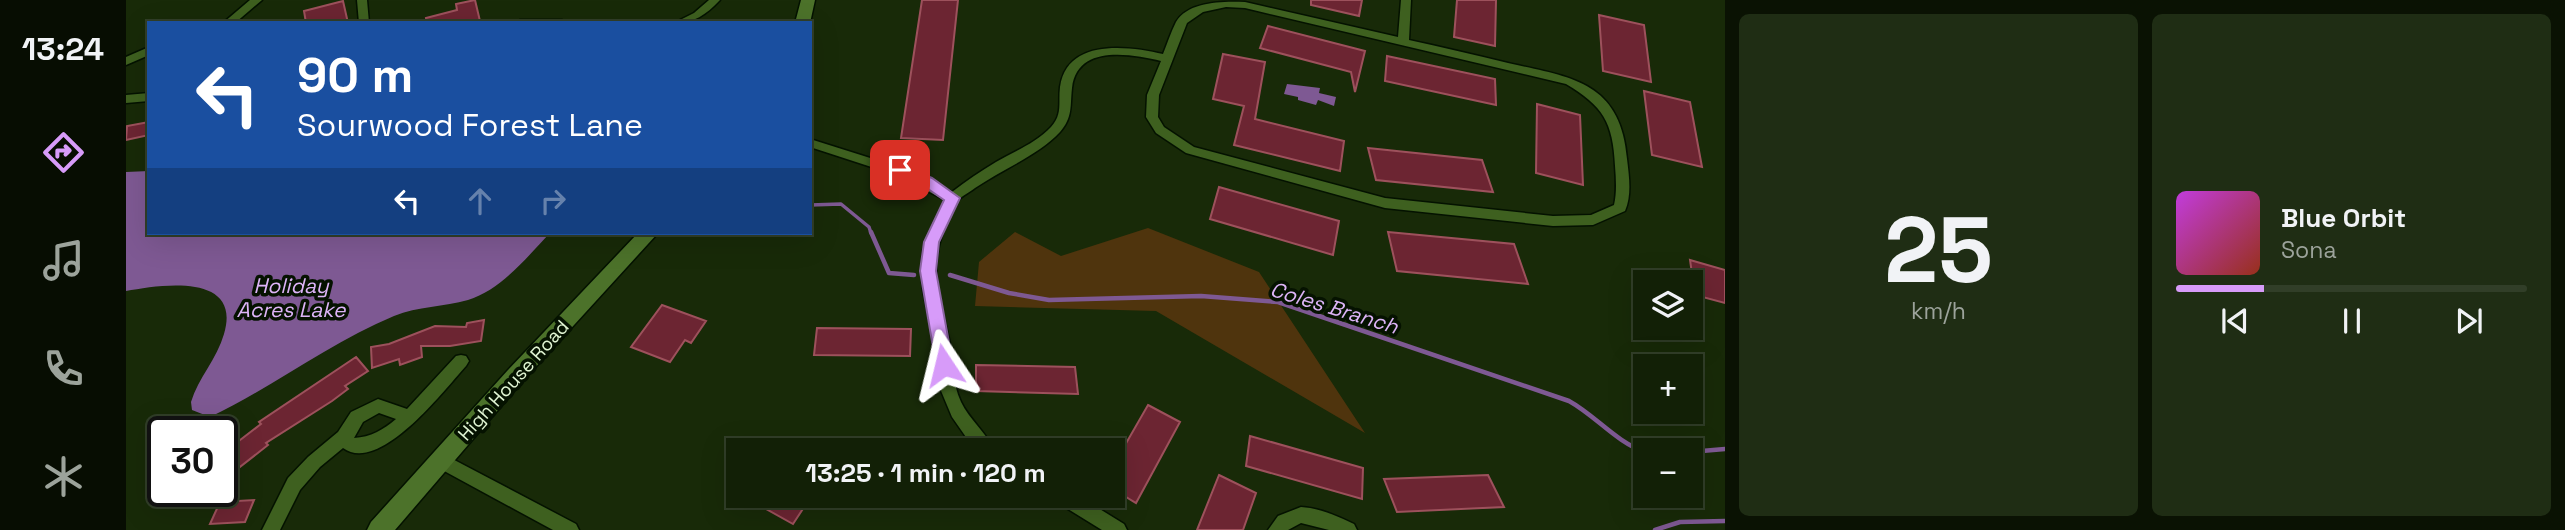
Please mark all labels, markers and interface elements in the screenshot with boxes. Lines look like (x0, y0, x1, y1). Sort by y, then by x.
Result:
text: 13:24 (22, 29, 104, 69)
text: 90 m (297, 44, 413, 106)
icon: left (182, 49, 273, 140)
text: Sourwood Forest Lane (297, 105, 643, 145)
icon: directions (39, 128, 88, 177)
pin (870, 140, 930, 200)
icon: arrive (881, 151, 919, 189)
icon: left (388, 182, 426, 220)
icon: ahead (461, 182, 499, 220)
icon: right (534, 182, 572, 220)
text: 25 (1884, 192, 1993, 309)
text: Blue Orbit (2281, 201, 2406, 235)
text: Sona (2281, 235, 2337, 265)
icon: music (39, 236, 88, 285)
map controls (1633, 270, 1703, 508)
button: layers (1633, 270, 1703, 340)
water label: Holiday Acres Lake (237, 272, 347, 323)
water label: Coles Branch (1267, 275, 1402, 340)
text: km/h (1911, 296, 1966, 326)
icon: previous (2216, 302, 2254, 340)
icon: pause (2333, 302, 2371, 340)
icon: next (2450, 302, 2488, 340)
street label: High House Road (452, 315, 574, 446)
position arrow (907, 328, 981, 402)
icon: phone (39, 344, 88, 393)
button: + (1633, 354, 1703, 424)
speed limit sign: 30 (147, 416, 238, 507)
button: − (1633, 438, 1703, 508)
icon: climate (39, 452, 88, 501)
text: 13:25 · 1 min · 120 m (805, 456, 1046, 490)

